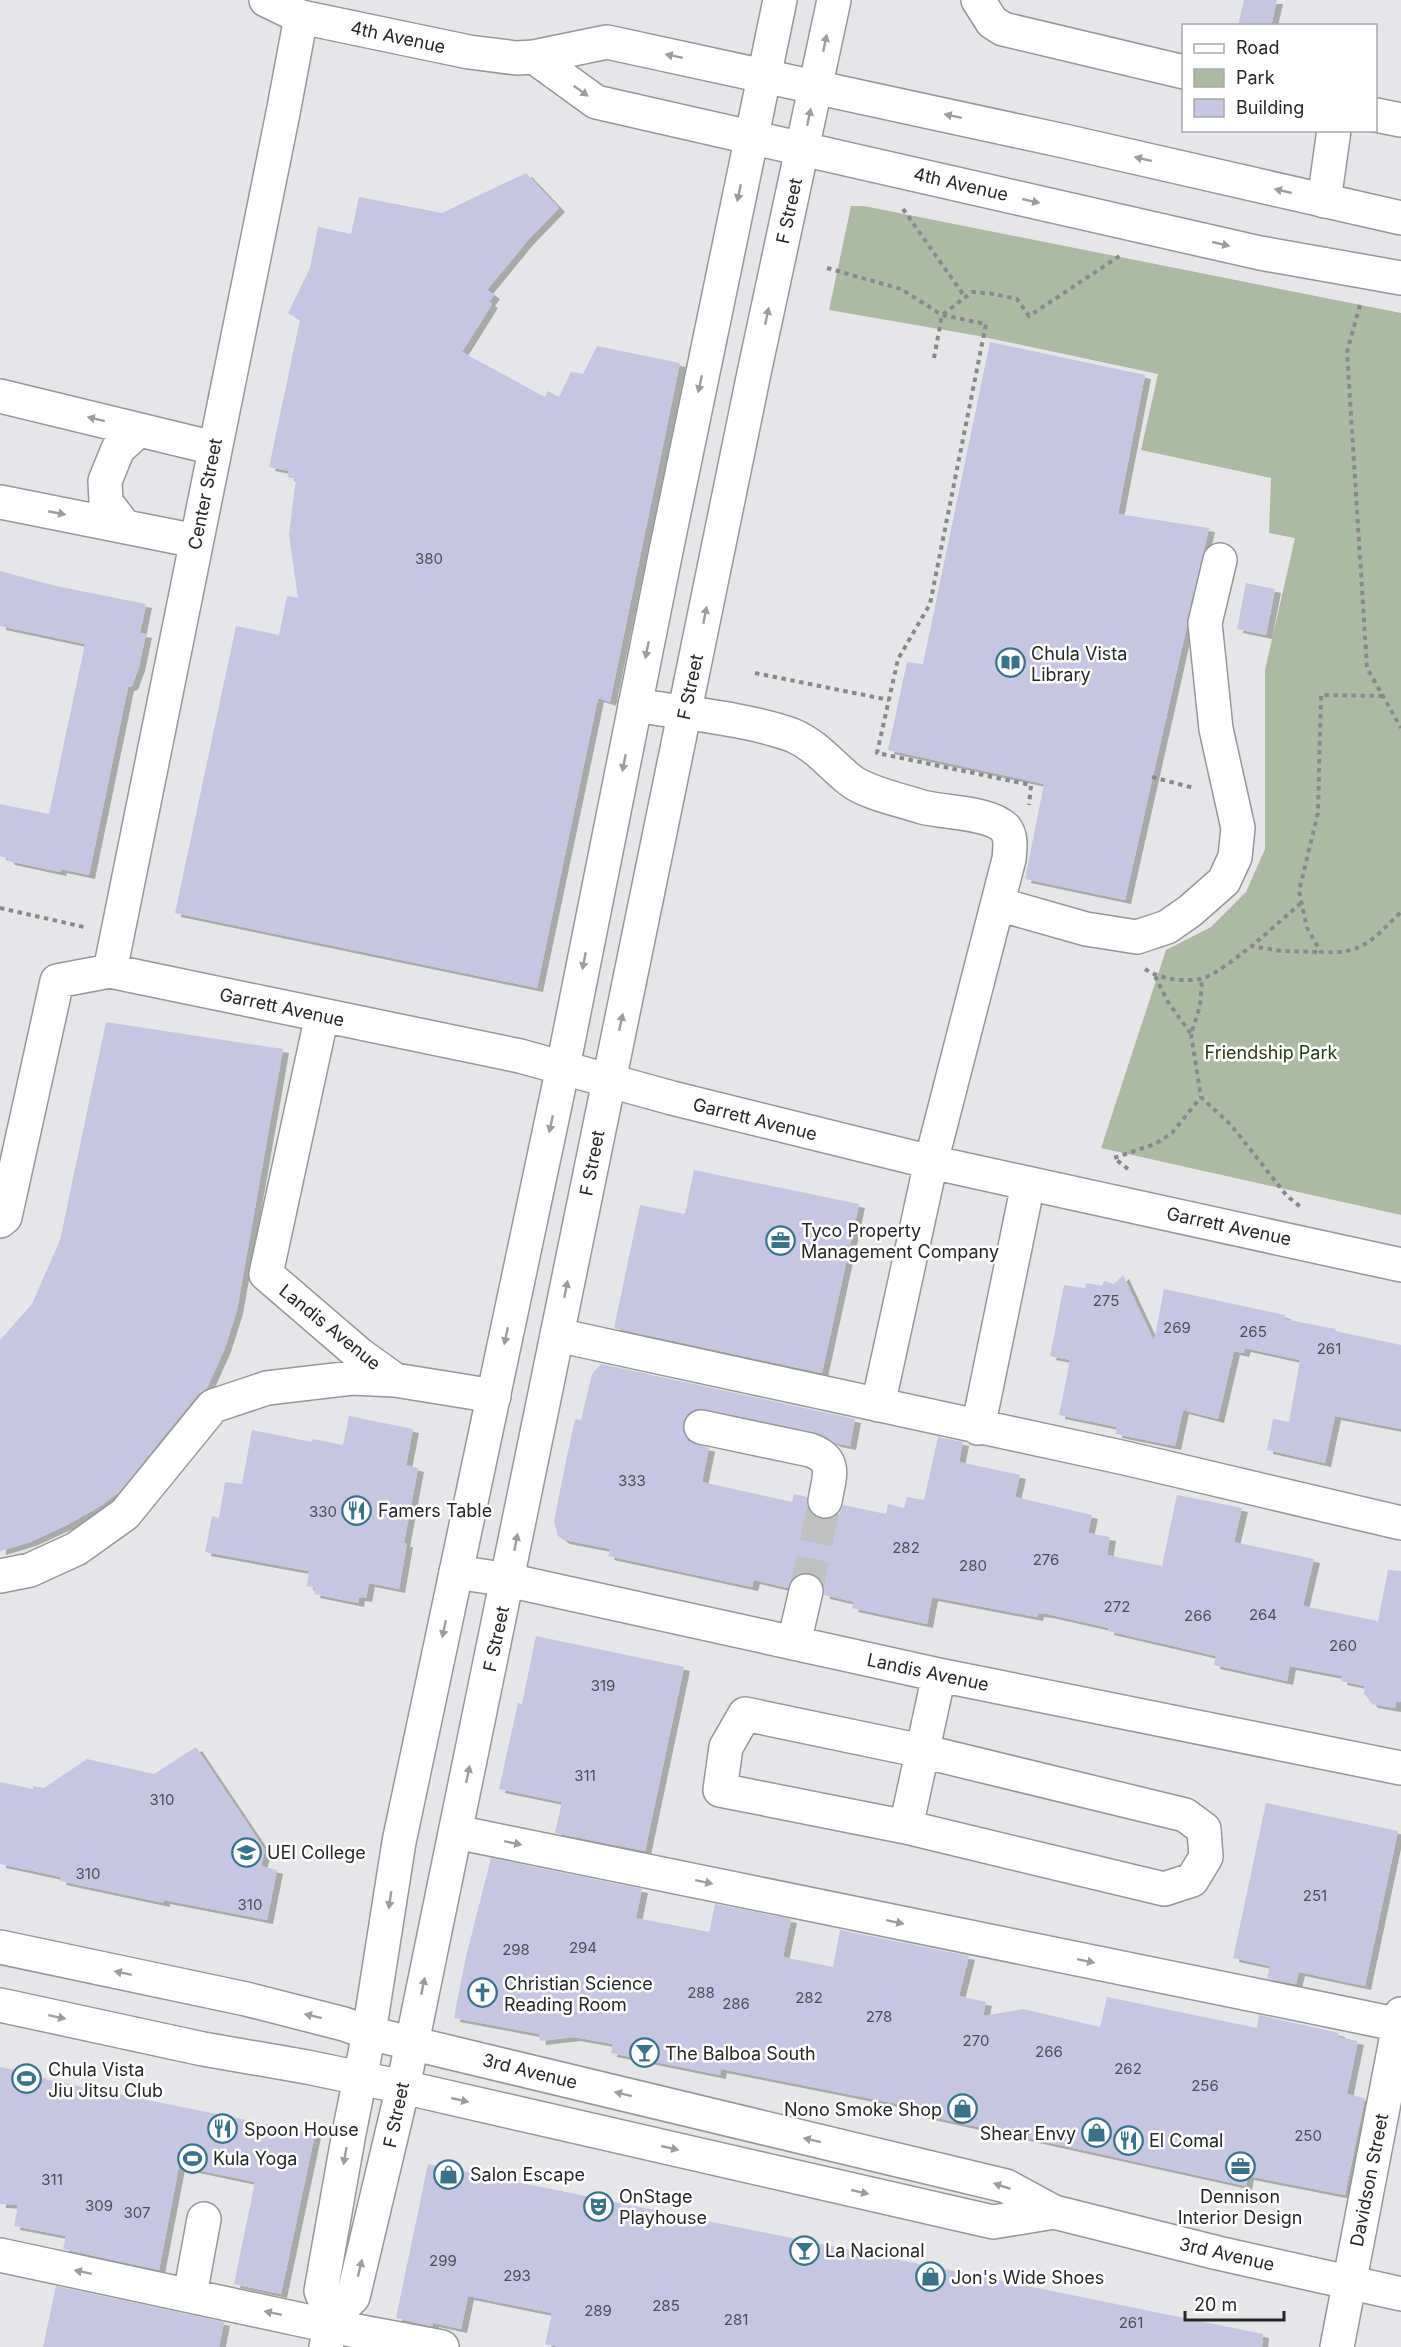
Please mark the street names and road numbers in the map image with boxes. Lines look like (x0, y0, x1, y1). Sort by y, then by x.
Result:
street label: 4th Avenue (349, 17, 447, 57)
street label: 4th Avenue (912, 163, 1010, 205)
street label: F Street (772, 176, 806, 246)
street label: Center Street (184, 436, 226, 552)
street label: F Street (673, 652, 707, 722)
street label: Garrett Avenue (218, 984, 346, 1030)
street label: Garrett Avenue (691, 1093, 819, 1145)
street label: F Street (575, 1128, 609, 1198)
street label: Garrett Avenue (1165, 1203, 1293, 1249)
street label: Landis Avenue (275, 1280, 385, 1374)
street label: F Street (479, 1604, 513, 1674)
street label: Landis Avenue (865, 1649, 991, 1695)
street label: 3rd Avenue (480, 2049, 580, 2093)
street label: F Street (379, 2080, 413, 2150)
street label: Davidson Street (1346, 2112, 1392, 2248)
street label: 3rd Avenue (1177, 2233, 1277, 2275)

